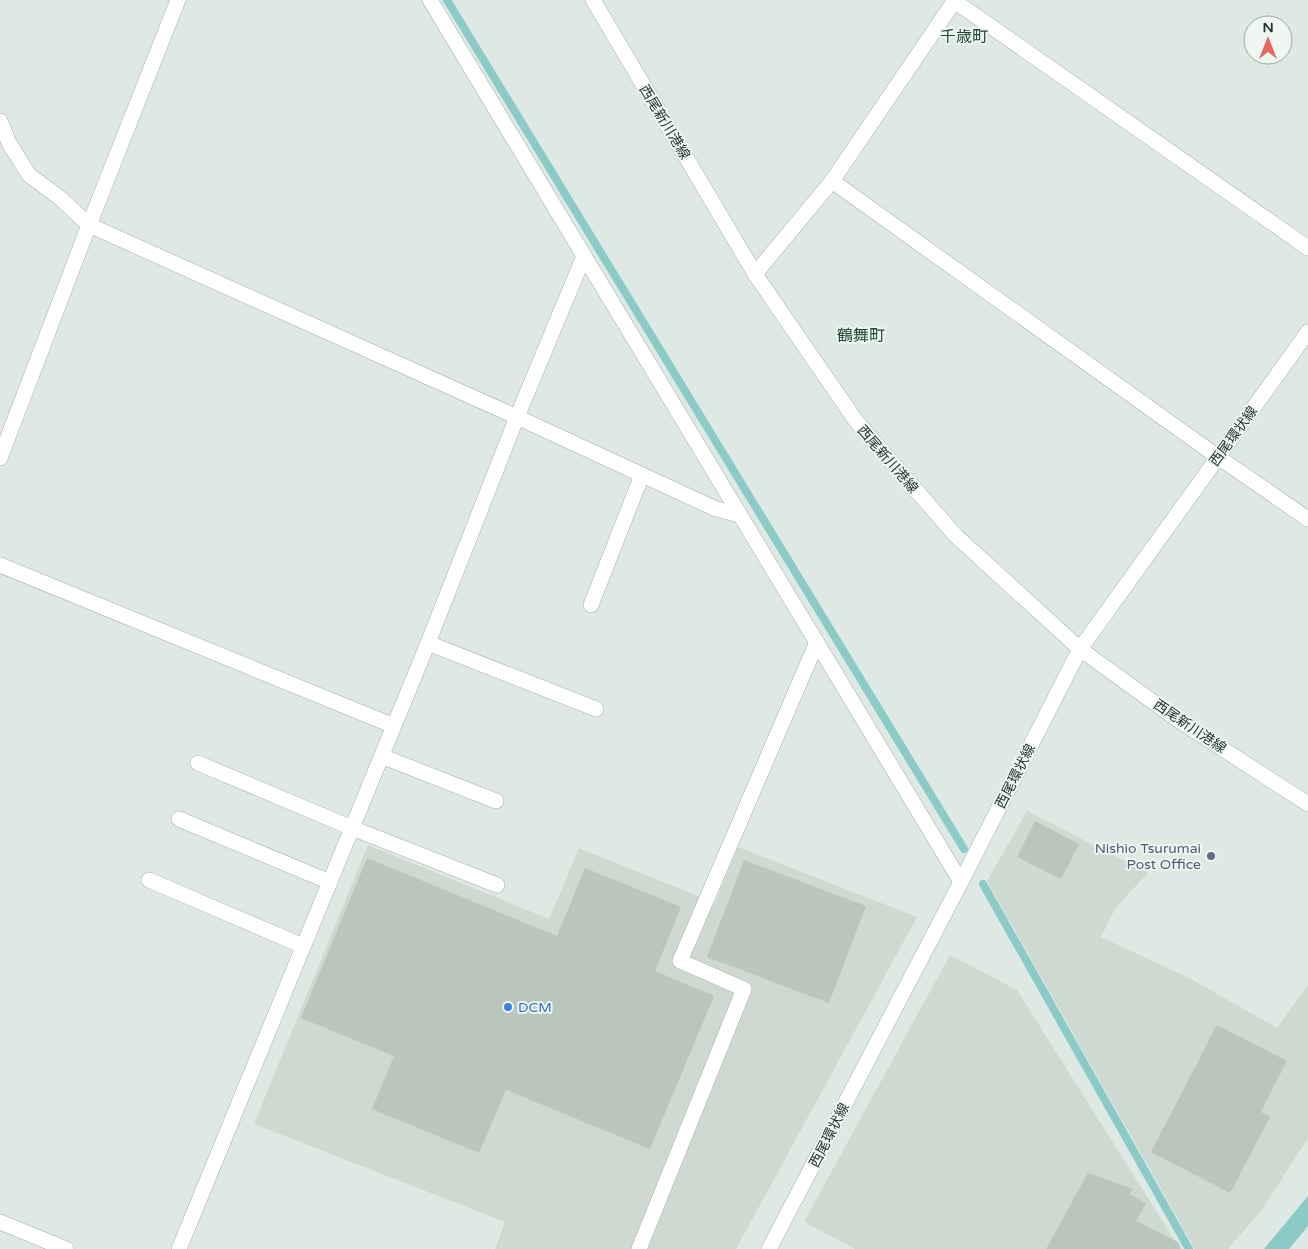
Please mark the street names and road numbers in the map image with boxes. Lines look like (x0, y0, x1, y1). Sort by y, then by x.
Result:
street label: 西尾新川港線 (636, 82, 693, 163)
street label: 西尾環状線 (1206, 403, 1261, 470)
street label: 西尾新川港線 (854, 422, 922, 497)
street label: 西尾新川港線 (1150, 696, 1229, 757)
street label: 西尾環状線 (992, 741, 1039, 811)
street label: 西尾環状線 (806, 1100, 853, 1170)

